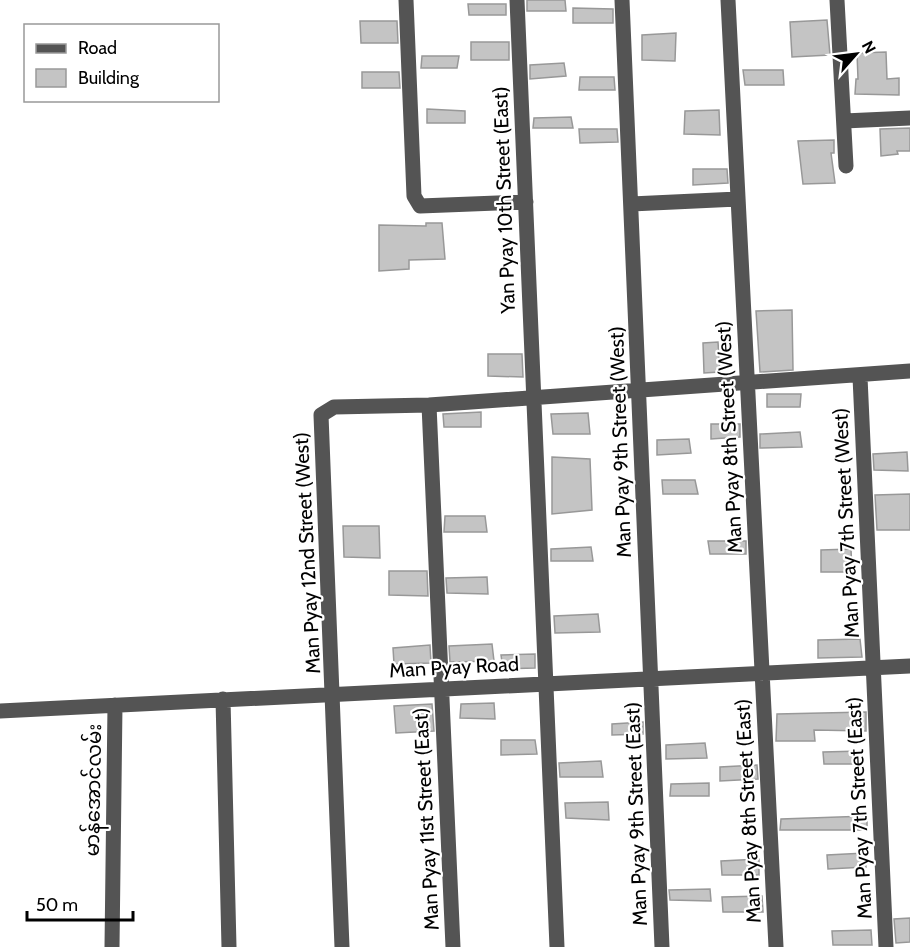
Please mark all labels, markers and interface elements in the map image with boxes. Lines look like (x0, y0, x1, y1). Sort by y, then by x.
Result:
legend (24, 24, 219, 102)
north arrow (826, 24, 886, 84)
text: Road (78, 37, 117, 59)
text: N (858, 38, 880, 57)
text: Building (78, 67, 140, 89)
street label: Yan Pyay 10th Street (East) (488, 86, 520, 315)
street label: Man Pyay 8th Street (West) (711, 320, 747, 554)
street label: Man Pyay 9th Street (West) (604, 326, 636, 558)
street label: Man Pyay 7th Street (West) (828, 407, 864, 639)
street label: Man Pyay 12nd Street (West) (289, 431, 325, 675)
street label: Man Pyay Road (388, 652, 520, 682)
street label: Man Pyay 7th Street (East) (841, 696, 877, 920)
street label: Man Pyay 8th Street (East) (730, 698, 766, 924)
street label: Man Pyay 9th Street (East) (620, 702, 652, 926)
street label: Man Pyay 11st Street (East) (408, 707, 444, 931)
street label: မာန်အောင်လမ်း (78, 723, 110, 857)
scale bar (27, 884, 134, 922)
text: 50 m (36, 894, 78, 916)

